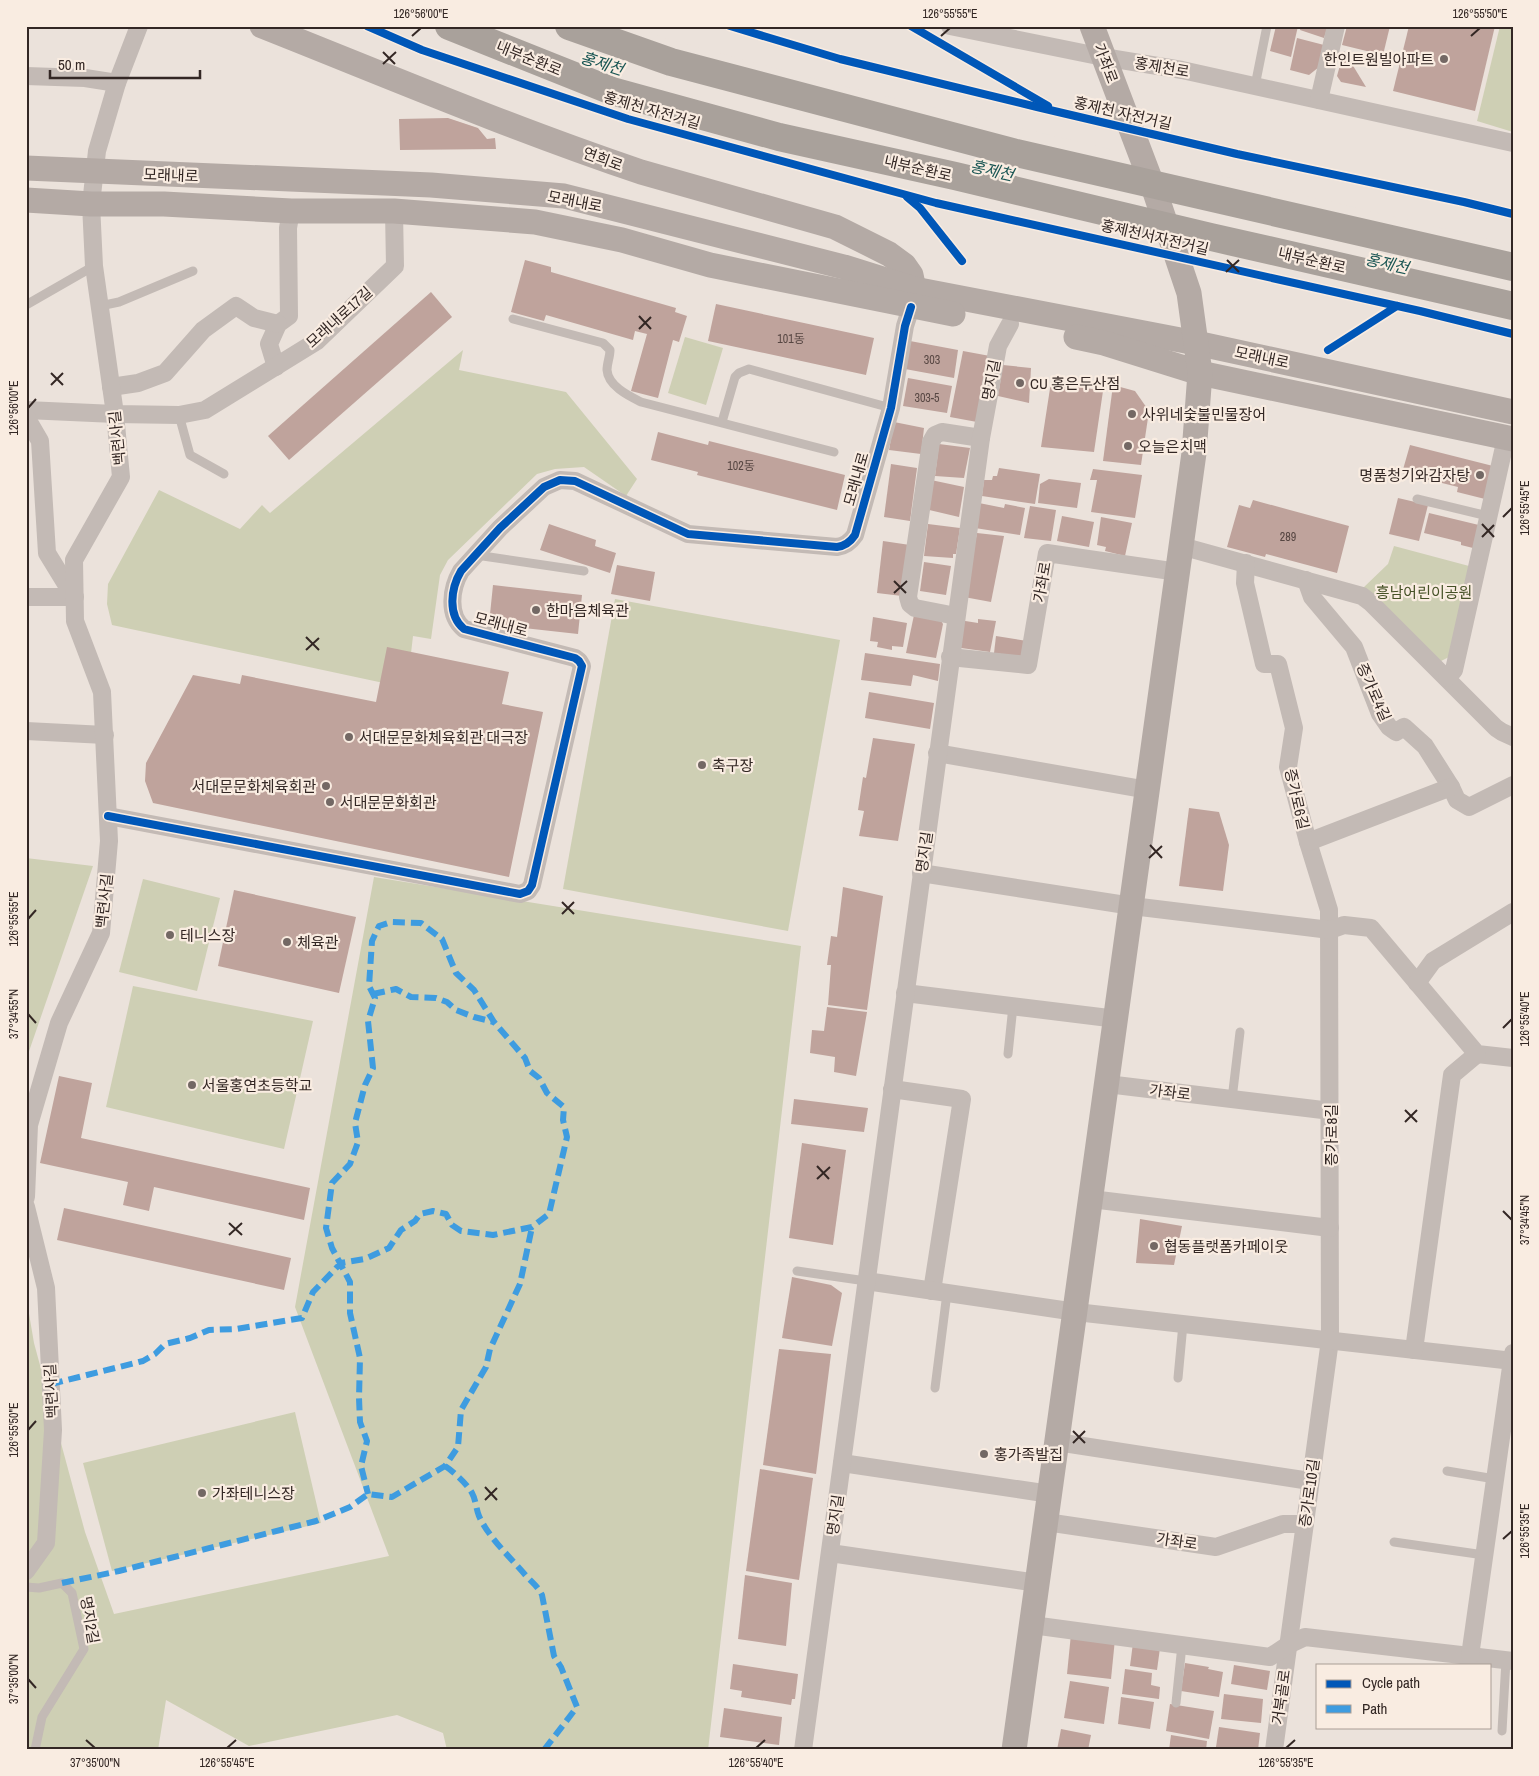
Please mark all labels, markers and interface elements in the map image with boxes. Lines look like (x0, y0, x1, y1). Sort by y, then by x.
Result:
text: 126°56'00"E (393, 6, 449, 22)
text: 126°55'55"E (922, 6, 978, 22)
text: 126°55'50"E (1452, 6, 1508, 22)
street label: 내부순환로 (493, 35, 565, 81)
street label: 가좌로 (1089, 40, 1123, 86)
water label: 홍제천 (578, 46, 629, 81)
scale bar (50, 48, 200, 80)
place label: 한인트원빌아파트 (1324, 49, 1434, 70)
street label: 홍제천로 (1133, 52, 1191, 82)
marker: 한인트원빌아파트 (1438, 53, 1450, 65)
text: 50 m (58, 54, 85, 75)
street label: 홍제천 자전거길 (601, 86, 703, 134)
street label: 홍제천 자전거길 (1072, 92, 1174, 134)
street label: 연희로 (580, 142, 626, 176)
street label: 내부순환로 (882, 150, 954, 186)
water label: 홍제천 (968, 154, 1018, 186)
street label: 모래내로 (143, 164, 199, 186)
street label: 모래내로 (546, 185, 604, 217)
street label: 홍제천서자전거길 (1099, 214, 1211, 260)
street label: 내부순환로 (1276, 242, 1348, 278)
water label: 홍제천 (1363, 247, 1413, 279)
street label: 모래내로17길 (301, 282, 377, 352)
house number: 101동 (777, 331, 805, 347)
street label: 모래내로 (1233, 341, 1291, 373)
house number: 303 (924, 352, 940, 368)
street label: 명지길 (977, 358, 1005, 402)
place label: CU 홍은두산점 (1030, 373, 1120, 394)
marker: CU 홍은두산점 (1014, 377, 1026, 389)
text: 126°56'00"E (6, 380, 22, 436)
house number: 303-5 (914, 390, 940, 406)
place label: 사위네숯불민물장어 (1142, 404, 1266, 425)
marker: 사위네숯불민물장어 (1126, 408, 1138, 420)
street label: 백련사길 (104, 409, 130, 467)
place label: 오늘은치맥 (1138, 436, 1207, 457)
marker: 오늘은치맥 (1122, 440, 1134, 452)
street label: 모래내로 (838, 450, 874, 508)
house number: 102동 (727, 458, 755, 474)
place label: 명품청기와감자탕 (1360, 465, 1470, 486)
marker: 명품청기와감자탕 (1474, 469, 1486, 481)
text: 126°55'45"E (1517, 480, 1533, 536)
house number: 289 (1280, 529, 1296, 545)
street label: 가좌로 (1028, 560, 1056, 604)
park label: 흥남어린이공원 (1376, 582, 1472, 603)
place label: 한마음체육관 (546, 600, 629, 621)
marker: 한마음체육관 (530, 604, 542, 616)
street label: 모래내로 (472, 607, 530, 641)
street label: 증가로4길 (1352, 659, 1396, 725)
place label: 서대문문화체육회관 대극장 (359, 727, 528, 748)
marker: 서대문문화체육회관 대극장 (343, 731, 355, 743)
place label: 축구장 (712, 755, 754, 776)
marker: 축구장 (696, 759, 708, 771)
street label: 증가로6길 (1280, 766, 1314, 832)
place label: 서대문문화체육회관 (192, 776, 316, 797)
marker: 서대문문화체육회관 (320, 780, 332, 792)
place label: 서대문문화회관 (340, 792, 437, 813)
marker: 서대문문화회관 (324, 796, 336, 808)
street label: 명지길 (911, 830, 937, 874)
street label: 백련사길 (91, 872, 117, 930)
text: 126°55'55"E (6, 891, 22, 947)
place label: 테니스장 (180, 925, 235, 946)
marker: 테니스장 (164, 929, 176, 941)
place label: 체육관 (297, 932, 339, 953)
marker: 체육관 (281, 936, 293, 948)
text: 37°34'55"N (6, 989, 22, 1039)
text: 126°55'40"E (1517, 991, 1533, 1047)
place label: 서울홍연초등학교 (202, 1075, 312, 1096)
marker: 서울홍연초등학교 (186, 1079, 198, 1091)
street label: 가좌로 (1148, 1079, 1192, 1105)
street label: 증가로8길 (1321, 1104, 1342, 1166)
text: 37°34'45"N (1517, 1195, 1533, 1245)
place label: 협동플랫폼카페이웃 (1164, 1236, 1288, 1257)
marker: 협동플랫폼카페이웃 (1148, 1240, 1160, 1252)
street label: 백련사길 (39, 1363, 63, 1419)
text: 126°55'50"E (6, 1402, 22, 1458)
place label: 홍가족발집 (994, 1444, 1063, 1465)
marker: 홍가족발집 (978, 1448, 990, 1460)
street label: 증가로10길 (1294, 1457, 1324, 1529)
place label: 가좌테니스장 (212, 1483, 295, 1504)
marker: 가좌테니스장 (196, 1487, 208, 1499)
street label: 명지길 (822, 1493, 848, 1537)
text: 126°55'35"E (1517, 1503, 1533, 1559)
street label: 가좌로 (1155, 1528, 1199, 1554)
street label: 명지2길 (75, 1594, 105, 1646)
text: 37°35'00"N (6, 1654, 22, 1704)
legend (1316, 1664, 1492, 1728)
street label: 거북골로 (1267, 1668, 1295, 1726)
text: Cycle path (1362, 1672, 1420, 1693)
text: Path (1362, 1698, 1387, 1719)
text: 37°35'00"N (70, 1755, 120, 1771)
text: 126°55'45"E (199, 1755, 255, 1771)
text: 126°55'40"E (728, 1755, 784, 1771)
text: 126°55'35"E (1258, 1755, 1314, 1771)

